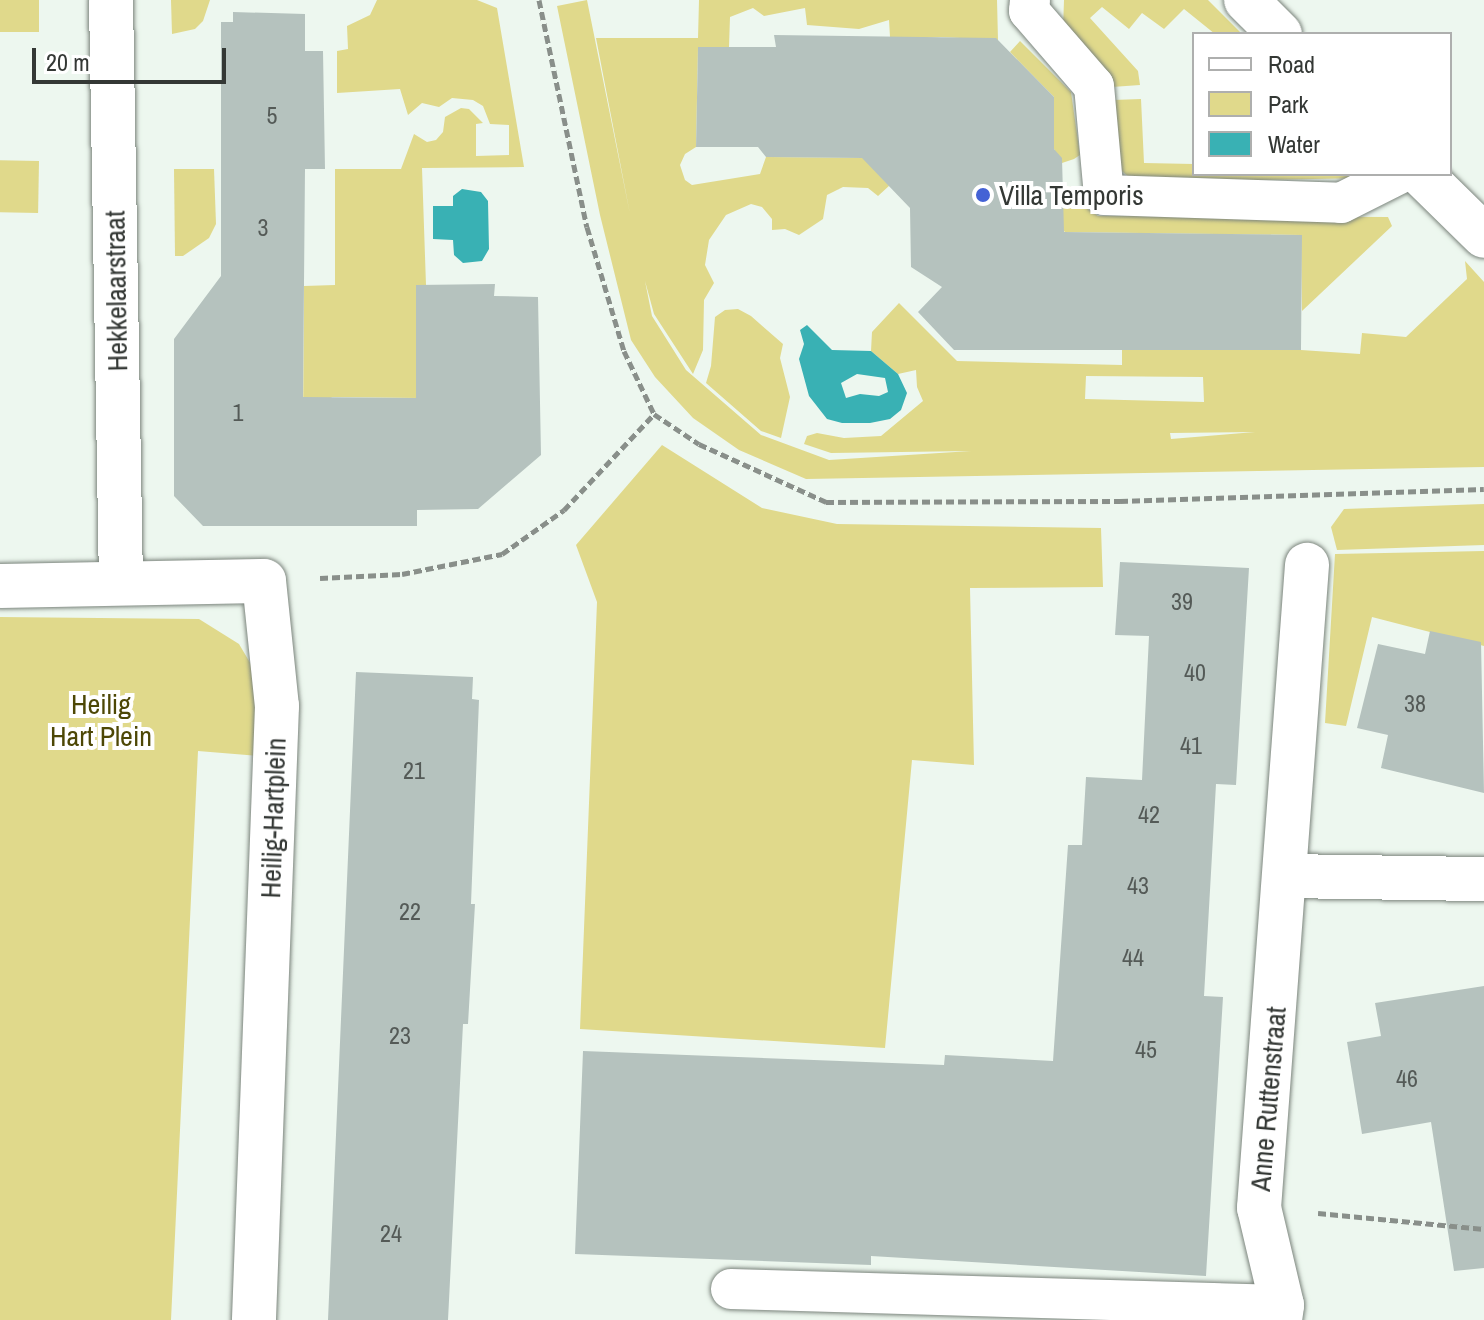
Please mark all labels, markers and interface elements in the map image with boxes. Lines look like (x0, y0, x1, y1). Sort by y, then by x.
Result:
scale bar (36, 32, 230, 82)
legend (1192, 32, 1452, 176)
text: 20 m (46, 46, 90, 78)
text: Road (1268, 48, 1315, 80)
text: Park (1268, 88, 1308, 120)
house number: 5 (267, 102, 277, 130)
text: Water (1268, 128, 1320, 160)
place label: Villa Temporis (999, 178, 1144, 212)
marker: Villa Temporis (974, 186, 992, 204)
street label: Hekkelaarstraat (98, 210, 134, 372)
house number: 3 (258, 214, 268, 242)
house number: 1 (233, 399, 243, 427)
house number: 39 (1171, 588, 1193, 616)
house number: 40 (1184, 659, 1206, 687)
park label: Heilig Hart Plein (50, 687, 152, 753)
house number: 38 (1404, 690, 1426, 718)
house number: 41 (1180, 732, 1202, 760)
street label: Heilig-Hartplein (253, 737, 293, 899)
house number: 21 (403, 757, 425, 785)
house number: 42 (1138, 801, 1160, 829)
house number: 43 (1127, 872, 1149, 900)
house number: 22 (399, 898, 421, 926)
house number: 44 (1122, 944, 1144, 972)
street label: Anne Ruttenstraat (1243, 1005, 1293, 1193)
house number: 23 (389, 1022, 411, 1050)
house number: 45 (1135, 1036, 1157, 1064)
house number: 46 (1396, 1065, 1418, 1093)
house number: 24 (380, 1220, 402, 1248)

